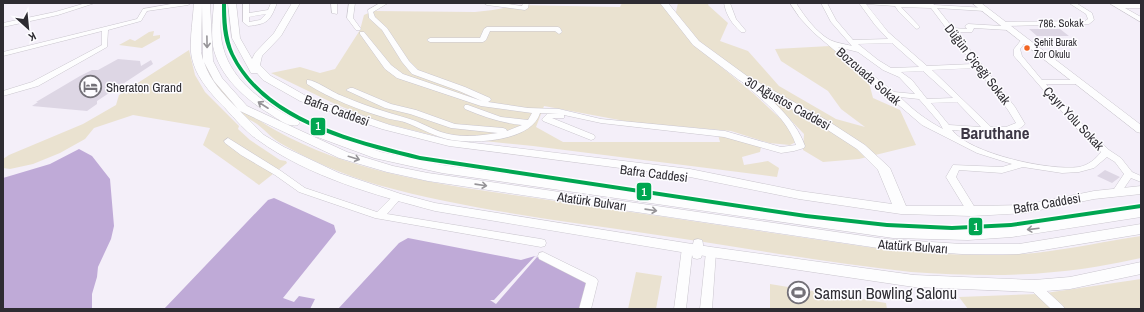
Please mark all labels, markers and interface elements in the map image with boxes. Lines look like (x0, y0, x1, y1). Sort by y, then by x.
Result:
north arrow (8, 8, 48, 48)
street label: 786. Sokak (1038, 16, 1084, 30)
street label: Düğün Çiçeği Sokak (941, 21, 1015, 109)
text: K (26, 29, 39, 45)
one-way arrow (203, 35, 211, 48)
place label: Şehit Burak Zor Okulu (1034, 36, 1078, 61)
marker: Şehit Burak Zor Okulu (1022, 43, 1032, 53)
street label: Bozcuada Sokak (833, 44, 905, 109)
street label: 30 Ağustos Caddesi (742, 73, 834, 134)
hotel icon: Sheraton Grand (77, 74, 103, 100)
place label: Sheraton Grand (106, 79, 182, 96)
street label: Çayır Yolu Sokak (1040, 83, 1108, 154)
street label: Bafra Caddesi (302, 91, 372, 130)
one-way arrow (257, 100, 269, 108)
line badge: 1 (310, 117, 326, 136)
text: 1 (315, 119, 321, 133)
district label: Baruthane (961, 121, 1030, 144)
one-way arrow (348, 155, 361, 162)
street label: Bafra Caddesi (619, 161, 689, 186)
one-way arrow (474, 181, 487, 189)
line badge: 1 (636, 182, 652, 201)
text: 1 (641, 185, 647, 199)
street label: Atatürk Bulvarı (555, 188, 628, 215)
street label: Bafra Caddesi (1012, 189, 1082, 218)
one-way arrow (644, 206, 657, 214)
line badge: 1 (968, 217, 983, 236)
text: 1 (973, 220, 979, 234)
one-way arrow (1027, 226, 1040, 233)
street label: Atatürk Bulvarı (876, 236, 948, 257)
sports icon: Samsun Bowling Salonu (786, 280, 812, 306)
place label: Samsun Bowling Salonu (814, 282, 957, 304)

